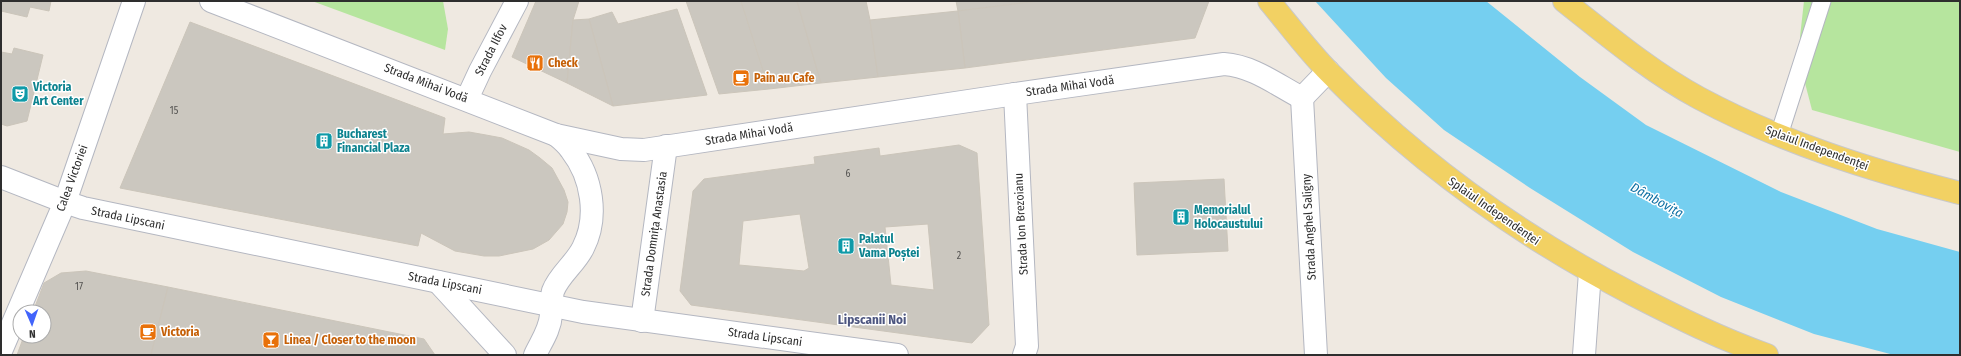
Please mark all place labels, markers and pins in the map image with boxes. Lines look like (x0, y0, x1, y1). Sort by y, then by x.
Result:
restaurant icon: Check (525, 53, 545, 73)
place label: Check (548, 56, 579, 70)
cafe icon: Pain au Cafe (731, 68, 751, 88)
place label: Pain au Cafe (754, 71, 815, 85)
place label: Victoria Art Center (32, 80, 84, 108)
theatre icon: Victoria Art Center (10, 84, 30, 104)
place label: Bucharest Financial Plaza (337, 127, 410, 155)
building icon: Bucharest Financial Plaza (314, 131, 334, 151)
place label: Memorialul Holocaustului (1194, 203, 1263, 231)
building icon: Memorialul Holocaustului (1171, 207, 1191, 227)
place label: Palatul Vama Poștei (858, 232, 919, 261)
building icon: Palatul Vama Poștei (836, 236, 856, 256)
cafe icon: Victoria (138, 322, 158, 342)
place label: Victoria (160, 325, 200, 339)
bar icon: Linea / Closer to the moon (261, 330, 281, 350)
place label: Linea / Closer to the moon (284, 333, 416, 347)

